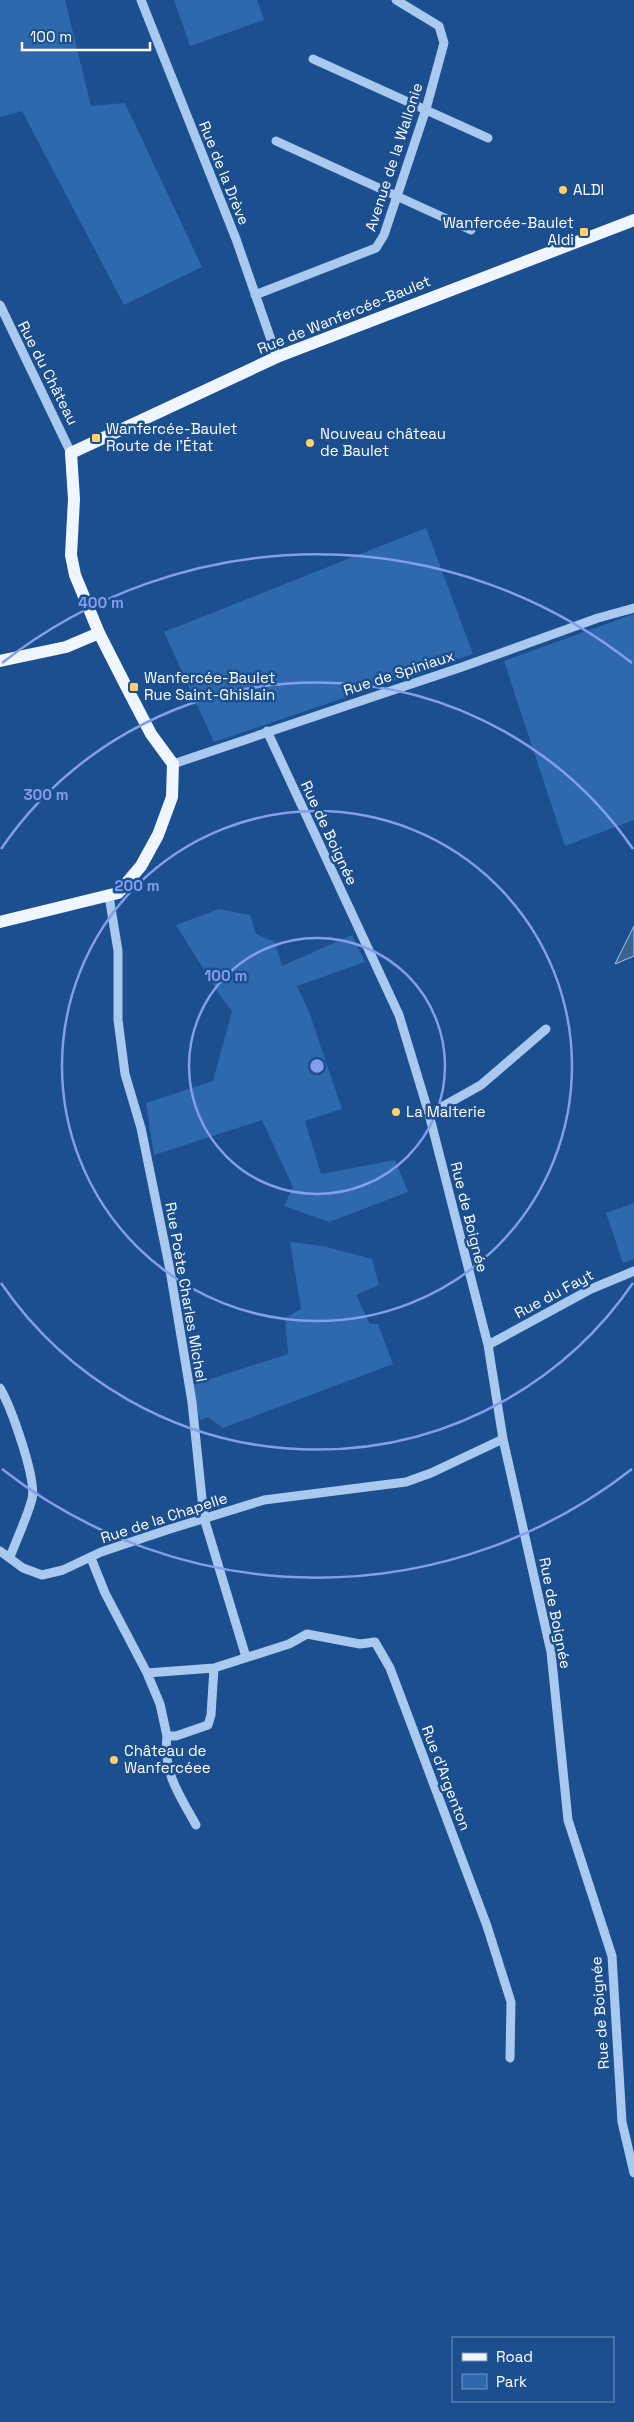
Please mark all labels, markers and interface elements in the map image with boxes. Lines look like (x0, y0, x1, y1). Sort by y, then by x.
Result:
scale bar (22, 20, 150, 52)
text: 100 m (30, 27, 72, 46)
street label: Avenue de la Wallonie (361, 80, 427, 234)
street label: Rue de la Drève (195, 118, 254, 228)
place label: ALDI (573, 180, 604, 199)
marker: ALDI (557, 184, 569, 196)
place label: Wanfercée-Baulet Aldi (443, 213, 574, 249)
marker: Wanfercée-Baulet Aldi (578, 226, 590, 238)
street label: Rue de Wanfercée-Baulet (254, 271, 433, 358)
street label: Rue du Château (14, 318, 83, 428)
place label: Wanfercée-Baulet Route de l'État (106, 419, 237, 455)
place label: Nouveau château de Baulet (320, 424, 446, 460)
marker: Wanfercée-Baulet Route de l'État (90, 432, 102, 444)
marker: Nouveau château de Baulet (304, 437, 316, 449)
text: 400 m (78, 593, 124, 612)
street label: Rue de Spiniaux (341, 646, 457, 699)
place label: Wanfercée-Baulet Rue Saint-Ghislain (144, 668, 275, 704)
marker: Wanfercée-Baulet Rue Saint-Ghislain (128, 681, 140, 693)
street label: Rue de Boignée (297, 777, 362, 888)
text: 300 m (23, 785, 69, 804)
text: 200 m (115, 876, 159, 895)
text: 100 m (205, 966, 247, 985)
centre of rings (308, 1057, 326, 1075)
place label: La Malterie (406, 1102, 486, 1121)
marker: La Malterie (390, 1106, 402, 1118)
street label: Rue de Boignée (447, 1160, 492, 1274)
street label: Rue Poète Charles Michel (161, 1201, 212, 1383)
street label: Rue du Fayt (511, 1265, 597, 1322)
street label: Rue de la Chapelle (98, 1488, 230, 1547)
street label: Rue de Boignée (535, 1556, 576, 1670)
street label: Rue d'Argenton (418, 1723, 475, 1833)
place label: Château de Wanfercéee (124, 1741, 211, 1777)
marker: Château de Wanfercéee (108, 1754, 120, 1766)
street label: Rue de Boignée (586, 1956, 613, 2070)
legend (452, 2337, 614, 2402)
text: Road (496, 2347, 533, 2366)
text: Park (496, 2372, 527, 2391)

